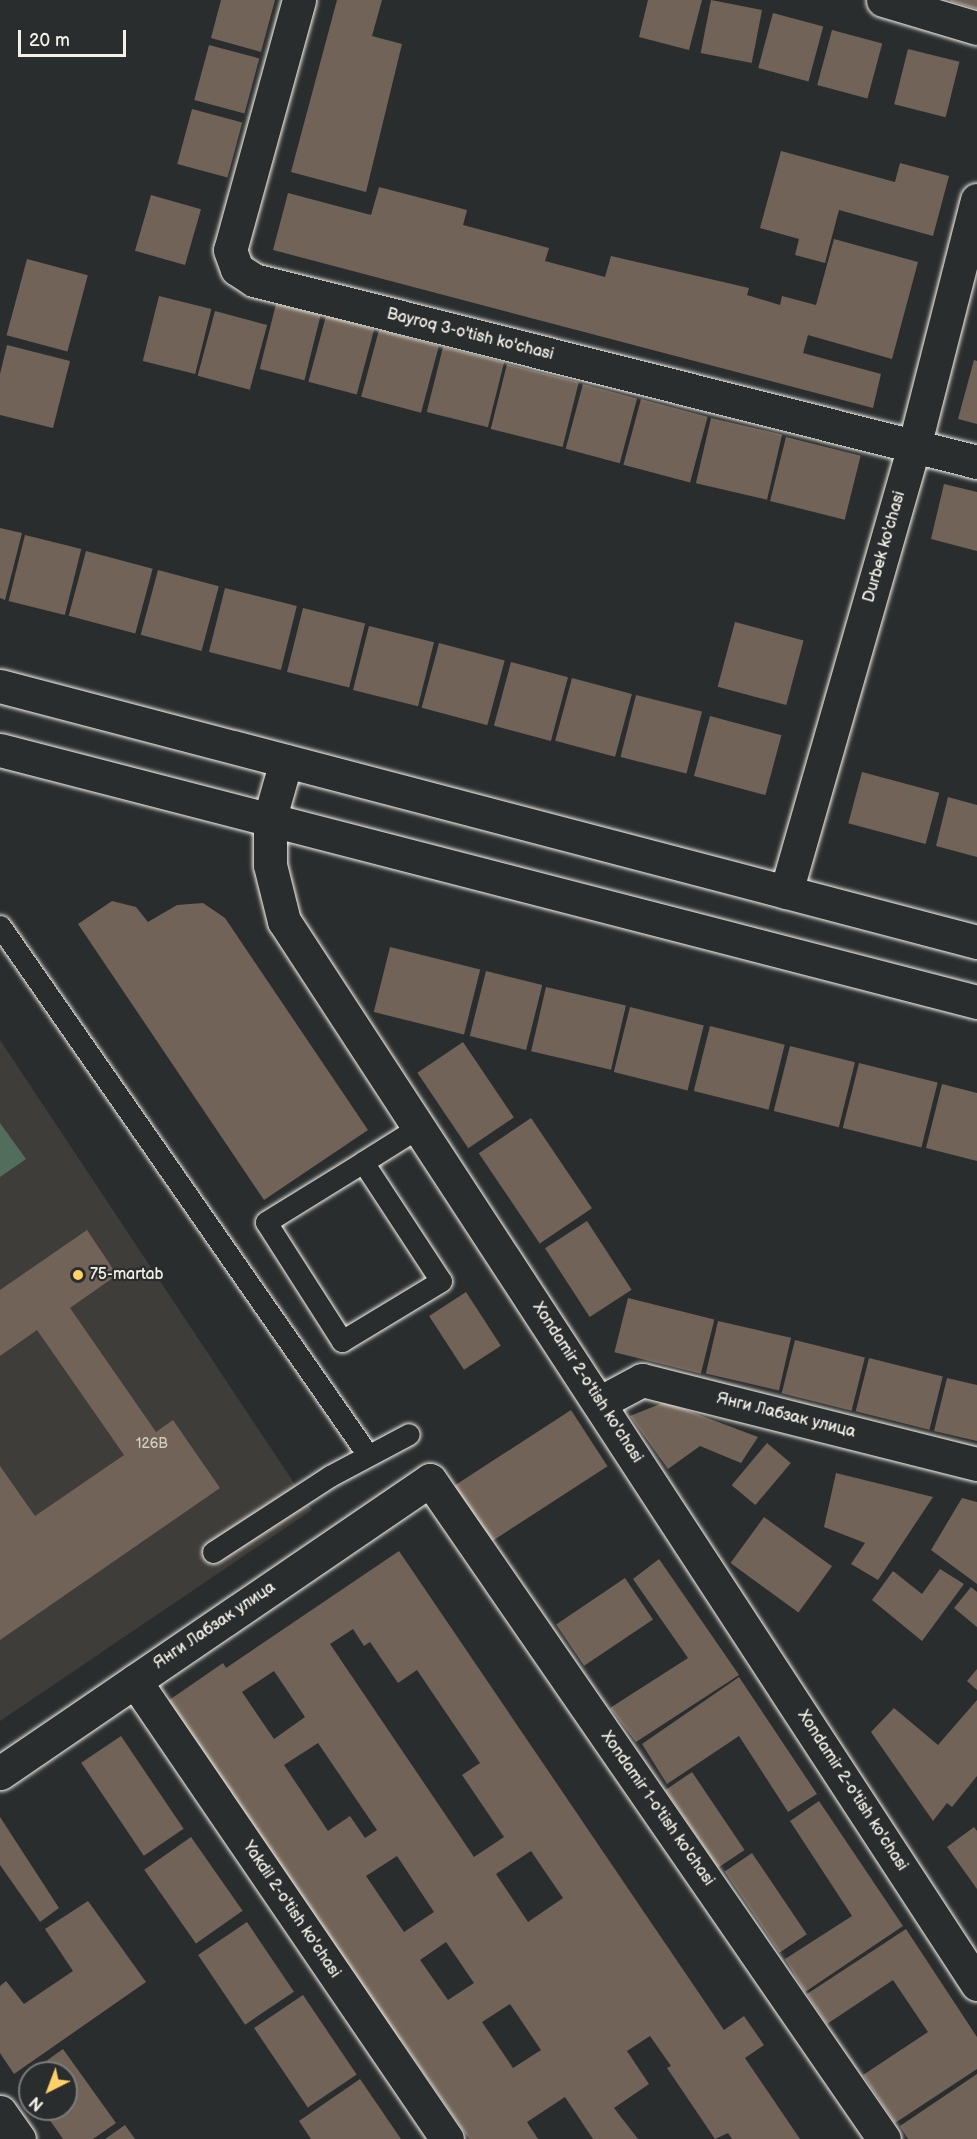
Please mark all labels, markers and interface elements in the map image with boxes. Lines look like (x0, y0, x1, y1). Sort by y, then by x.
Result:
scale bar (21, 18, 129, 56)
text: 20 m (29, 30, 70, 51)
street label: Bayroq 3-o'tish ko'chasi (385, 305, 555, 365)
street label: Durbek ko'chasi (860, 489, 910, 605)
place label: 75-martab (90, 1265, 164, 1285)
marker: 75-martab (71, 1268, 85, 1282)
street label: Xondamir 2-o'tish ko'chasi (528, 1299, 646, 1467)
street label: Янги Лабзак улица (715, 1389, 857, 1443)
house number: 126B (136, 1436, 168, 1452)
street label: Янги Лабзак улица (151, 1578, 279, 1674)
street label: Xondamir 2-o'tish ko'chasi (793, 1707, 911, 1875)
street label: Xondamir 1-o'tish ko'chasi (596, 1728, 718, 1890)
street label: Yakdil 2-o'tish ko'chasi (238, 1838, 344, 1982)
north arrow (18, 2061, 78, 2121)
text: N (26, 2092, 48, 2114)

